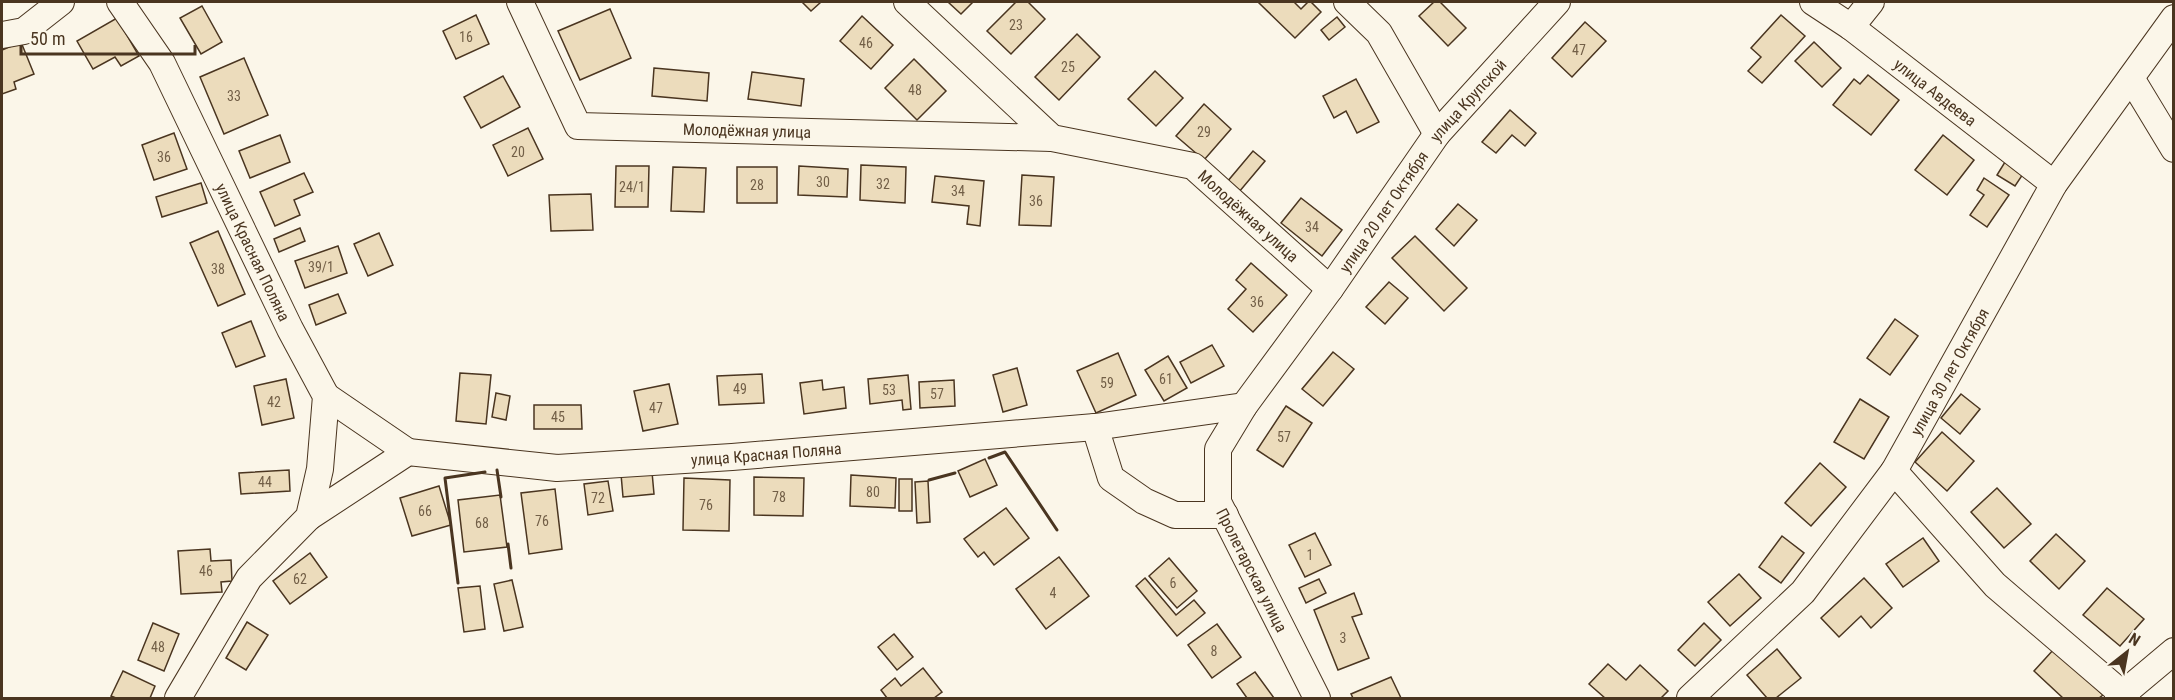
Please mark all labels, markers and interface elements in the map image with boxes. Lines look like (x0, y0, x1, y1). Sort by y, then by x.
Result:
house number: 23 (1009, 17, 1023, 33)
scale bar (21, 18, 195, 56)
text: 50 m (30, 28, 65, 49)
house number: 16 (459, 29, 473, 45)
house number: 46 (859, 35, 873, 51)
house number: 47 (1572, 42, 1586, 58)
street label: улица Крупской (1426, 55, 1510, 145)
street label: улица Авдеева (1890, 55, 1980, 130)
house number: 25 (1061, 59, 1075, 75)
house number: 48 (908, 82, 922, 98)
house number: 33 (227, 88, 241, 104)
street label: Молодёжная улица (683, 120, 811, 142)
house number: 29 (1197, 124, 1211, 140)
house number: 20 (511, 144, 525, 160)
street label: улица 20 лет Октября (1335, 148, 1432, 276)
house number: 36 (157, 149, 171, 165)
street label: Молодёжная улица (1194, 166, 1302, 266)
house number: 30 (816, 174, 830, 190)
house number: 32 (876, 176, 890, 192)
house number: 28 (750, 177, 764, 193)
house number: 24/1 (619, 179, 645, 195)
street label: улица Красная Поляна (211, 180, 294, 325)
house number: 34 (951, 183, 965, 199)
house number: 36 (1029, 193, 1043, 209)
house number: 34 (1305, 219, 1319, 235)
house number: 39/1 (308, 259, 334, 275)
house number: 38 (211, 261, 225, 277)
house number: 36 (1250, 294, 1264, 310)
street label: улица 30 лет Октября (1907, 305, 1993, 439)
house number: 61 (1159, 371, 1173, 387)
house number: 59 (1100, 375, 1114, 391)
house number: 49 (733, 381, 747, 397)
house number: 53 (882, 382, 896, 398)
house number: 57 (930, 386, 944, 402)
house number: 42 (267, 394, 281, 410)
house number: 47 (649, 400, 663, 416)
house number: 45 (551, 409, 565, 425)
house number: 57 (1277, 429, 1291, 445)
street label: улица Красная Поляна (690, 439, 842, 470)
house number: 44 (258, 474, 272, 490)
house number: 80 (866, 484, 880, 500)
house number: 78 (772, 489, 786, 505)
house number: 72 (591, 490, 605, 506)
house number: 76 (699, 497, 713, 513)
house number: 66 (418, 503, 432, 519)
street label: Пролетарская улица (1212, 505, 1291, 635)
house number: 76 (535, 513, 549, 529)
house number: 68 (475, 515, 489, 531)
house number: 1 (1307, 547, 1313, 563)
house number: 46 (199, 563, 213, 579)
house number: 62 (293, 571, 307, 587)
house number: 6 (1170, 575, 1177, 591)
house number: 4 (1050, 585, 1057, 601)
north arrow (2097, 622, 2157, 682)
text: N (2125, 629, 2144, 650)
house number: 3 (1340, 630, 1346, 646)
house number: 48 (151, 639, 165, 655)
house number: 8 (1211, 643, 1218, 659)

